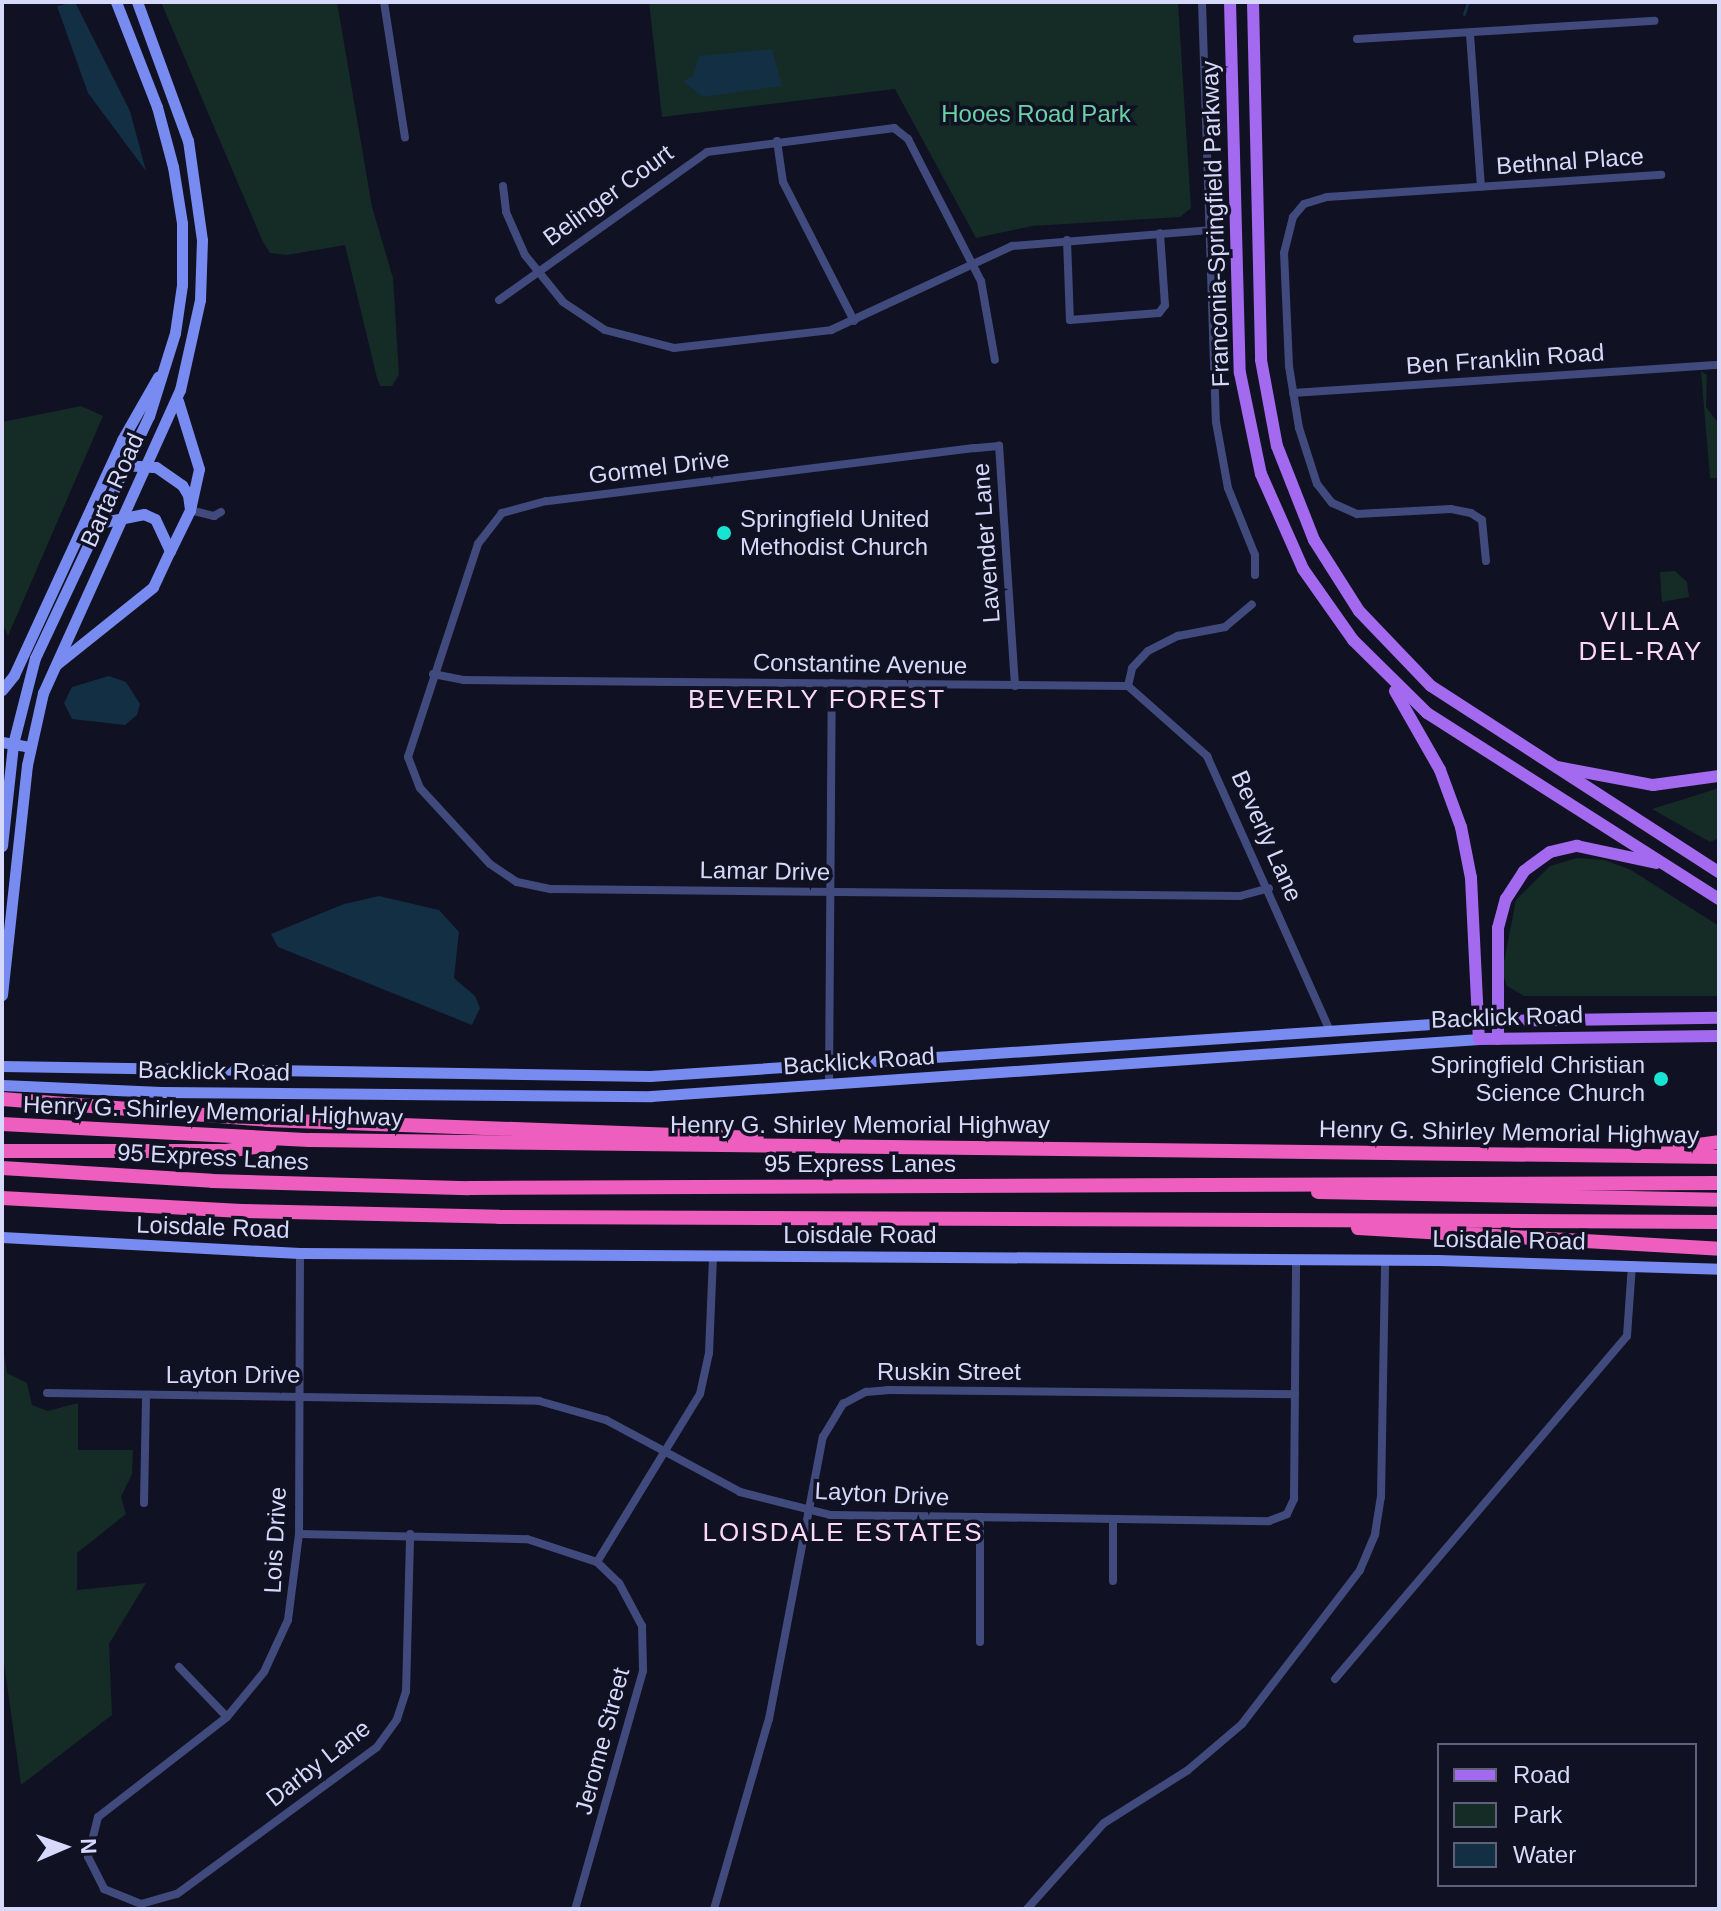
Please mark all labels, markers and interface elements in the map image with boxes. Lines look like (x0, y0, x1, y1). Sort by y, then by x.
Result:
street label: Franconia-Springfield Parkway (1195, 60, 1235, 388)
park label: Hooes Road Park (941, 100, 1131, 128)
street label: Belinger Court (537, 138, 679, 252)
street label: Bethnal Place (1495, 141, 1645, 181)
street label: Ben Franklin Road (1405, 338, 1605, 380)
street label: Barta Road (74, 429, 150, 551)
street label: Gormel Drive (587, 444, 731, 490)
street label: Lavender Lane (966, 462, 1006, 624)
place label: Springfield United Methodist Church (740, 505, 929, 561)
marker: Springfield United Methodist Church (715, 524, 733, 542)
district label: VILLA DEL-RAY (1579, 606, 1703, 668)
street label: Constantine Avenue (752, 648, 968, 680)
district label: BEVERLY FOREST (688, 684, 946, 716)
street label: Beverly Lane (1225, 766, 1309, 906)
street label: Lamar Drive (699, 855, 831, 887)
street label: Backlick Road (1431, 1000, 1583, 1034)
street label: Backlick Road (782, 1041, 936, 1081)
place label: Springfield Christian Science Church (1430, 1051, 1645, 1107)
street label: Backlick Road (138, 1055, 290, 1087)
marker: Springfield Christian Science Church (1652, 1070, 1670, 1088)
street label: Henry G. Shirley Memorial Highway (23, 1090, 403, 1132)
street label: Henry G. Shirley Memorial Highway (670, 1111, 1050, 1139)
street label: Henry G. Shirley Memorial Highway (1319, 1114, 1699, 1150)
street label: 95 Express Lanes (116, 1138, 310, 1176)
street label: 95 Express Lanes (764, 1150, 956, 1178)
street label: Loisdale Road (136, 1210, 290, 1244)
street label: Loisdale Road (783, 1221, 937, 1249)
street label: Loisdale Road (1432, 1224, 1586, 1256)
street label: Ruskin Street (877, 1358, 1021, 1386)
street label: Layton Drive (166, 1361, 300, 1389)
street label: Layton Drive (814, 1476, 950, 1512)
street label: Lois Drive (258, 1486, 292, 1594)
district label: LOISDALE ESTATES (702, 1517, 984, 1549)
street label: Jerome Street (569, 1664, 635, 1818)
street label: Darby Lane (260, 1713, 376, 1813)
legend (1437, 1743, 1697, 1887)
text: Road (1513, 1761, 1570, 1788)
text: Park (1513, 1801, 1562, 1828)
north arrow (24, 1807, 104, 1887)
text: N (76, 1838, 101, 1855)
text: Water (1513, 1841, 1576, 1868)

